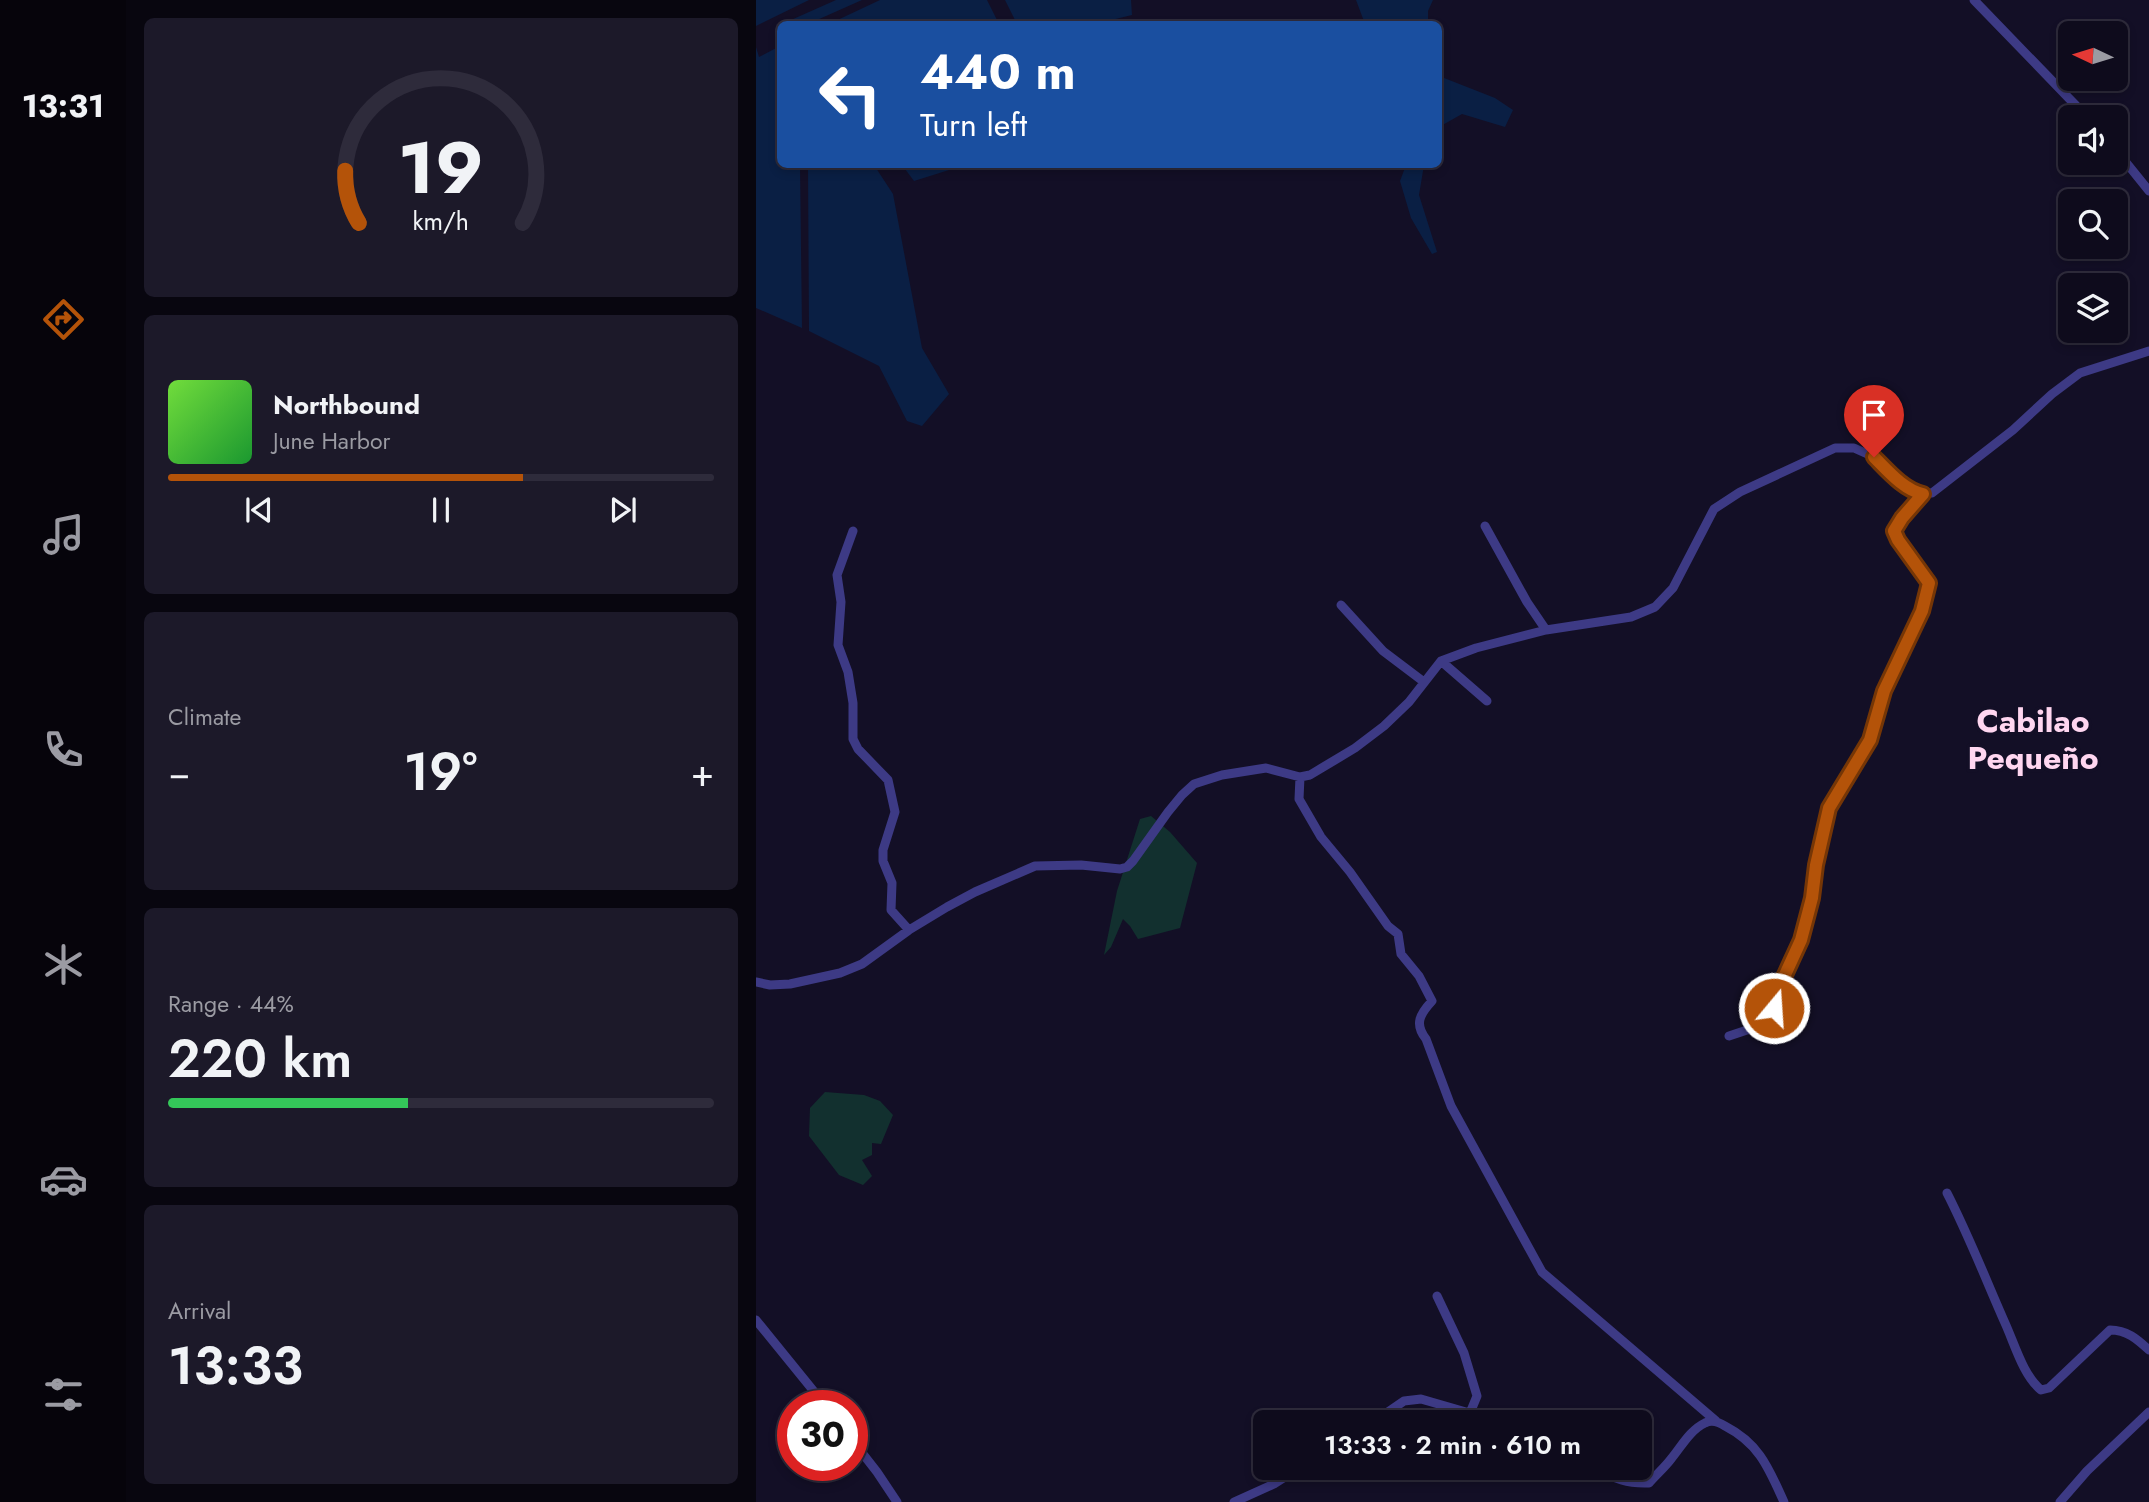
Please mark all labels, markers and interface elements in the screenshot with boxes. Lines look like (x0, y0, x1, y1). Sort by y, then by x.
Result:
north arrow (2058, 21, 2128, 91)
map controls (2058, 21, 2128, 343)
text: 440 m (920, 37, 1076, 107)
icon: left (805, 49, 896, 140)
text: 13:31 (22, 83, 104, 129)
text: Turn left (920, 102, 1027, 148)
button: sound (2058, 105, 2128, 175)
text: 19 (398, 116, 484, 221)
button: search (2058, 189, 2128, 259)
text: km/h (413, 203, 469, 239)
button: layers (2058, 273, 2128, 343)
icon: directions (39, 295, 88, 344)
pin (1844, 385, 1904, 457)
text: Northbound (273, 386, 420, 424)
icon: arrive (1855, 396, 1893, 434)
text: June Harbor (273, 424, 390, 458)
icon: previous (240, 491, 278, 529)
icon: pause (422, 491, 460, 529)
icon: next (604, 491, 642, 529)
icon: music (39, 510, 88, 559)
district label: Cabilao Pequeño (1967, 698, 2099, 781)
text: Climate (168, 700, 241, 734)
icon: phone (39, 725, 88, 774)
text: 19° (404, 734, 478, 810)
text: − (168, 745, 190, 800)
text: + (691, 745, 714, 800)
icon: climate (39, 940, 88, 989)
position arrow (1737, 971, 1811, 1045)
text: Range · 44% (168, 987, 294, 1021)
text: 220 km (168, 1021, 352, 1097)
icon: car (39, 1155, 88, 1204)
text: Arrival (168, 1294, 231, 1328)
text: 13:33 (168, 1328, 303, 1404)
icon: filters (39, 1370, 88, 1419)
speed limit sign: 30 (777, 1390, 868, 1481)
text: 13:33 · 2 min · 610 m (1324, 1426, 1581, 1464)

